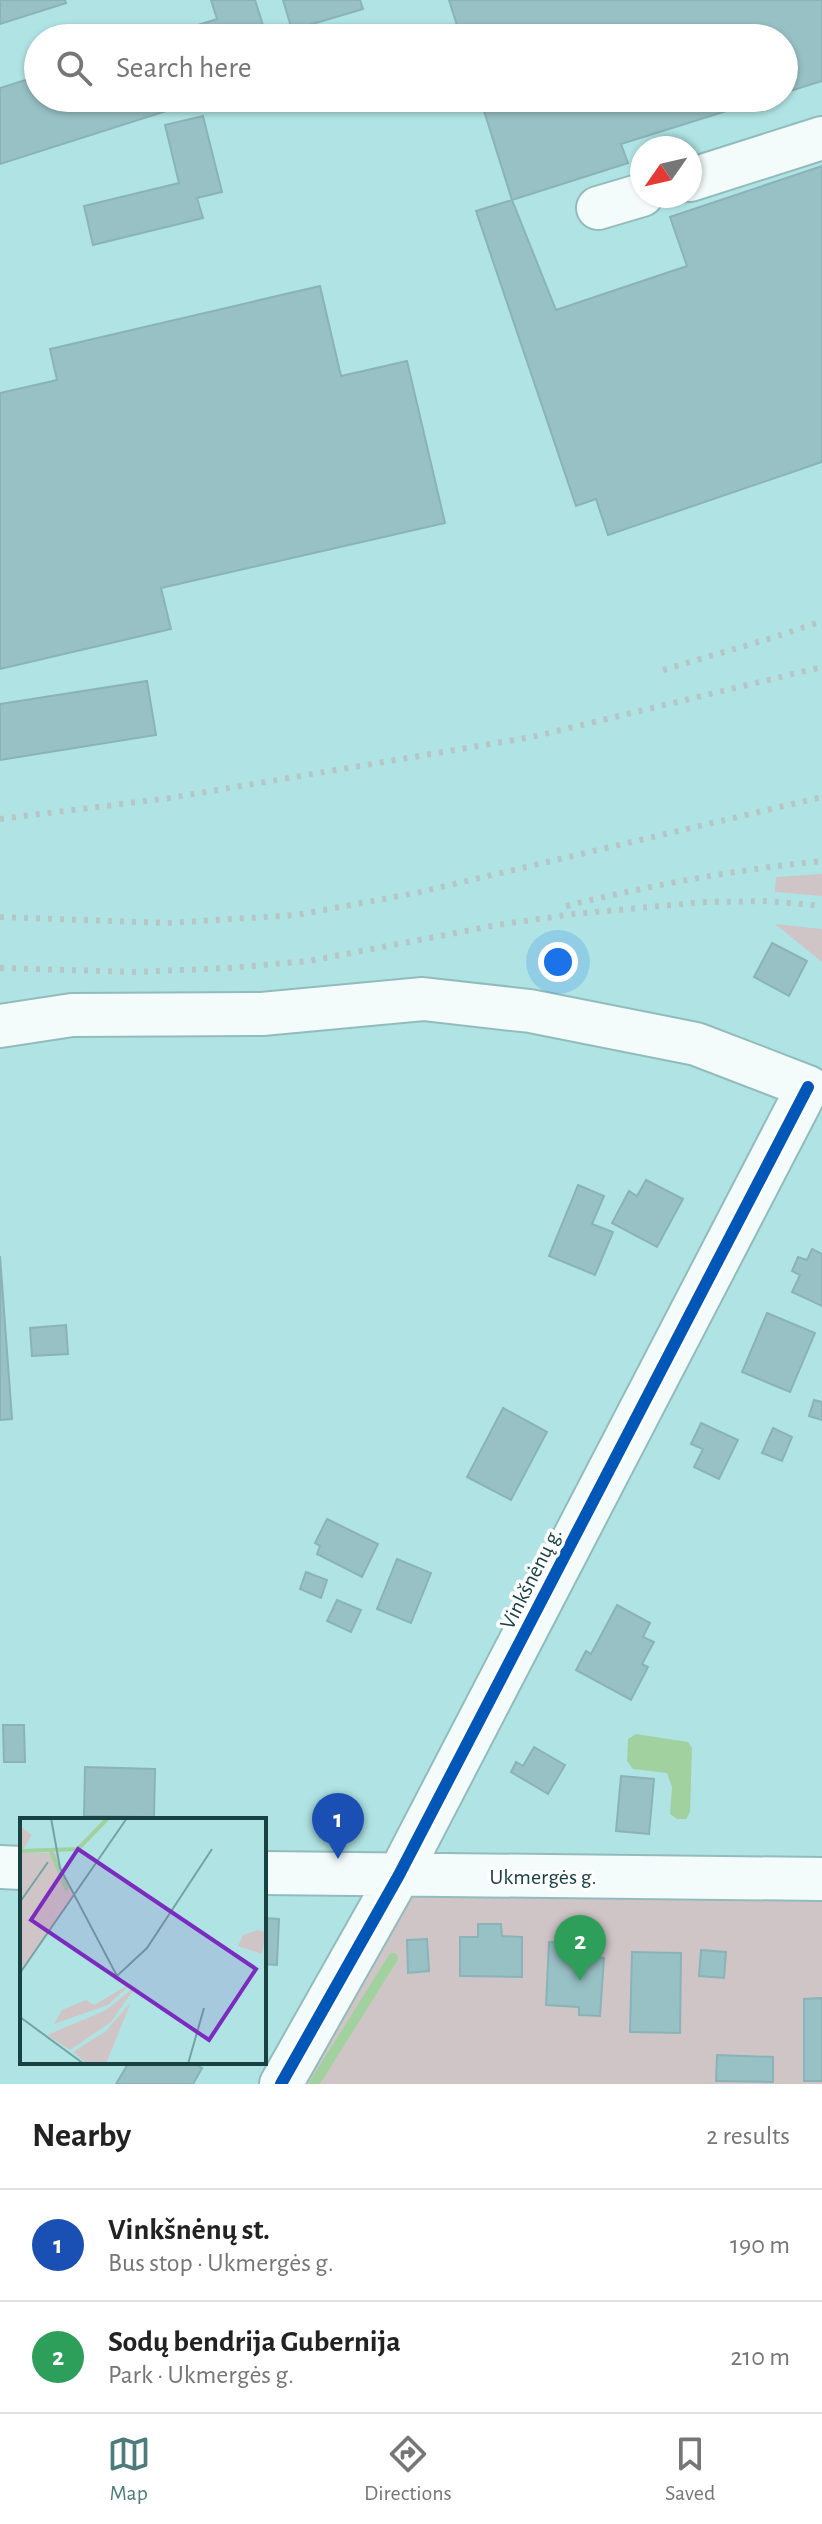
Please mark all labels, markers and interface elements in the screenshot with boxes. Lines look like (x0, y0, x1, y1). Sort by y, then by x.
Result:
search box (24, 24, 798, 112)
icon: search (52, 46, 96, 90)
text: Search here (116, 53, 252, 83)
north arrow (630, 136, 702, 208)
your location (538, 942, 578, 982)
street label: Vinkšnėnų g. (496, 1524, 566, 1633)
pin: 1 (312, 1793, 364, 1859)
inset map (20, 1818, 266, 2064)
street label: Ukmergės g. (489, 1866, 597, 1888)
pin: 2 (554, 1915, 606, 1981)
text: Nearby (32, 2119, 131, 2153)
text: 2 results (706, 2123, 790, 2149)
text: Vinkšnėnų st. (108, 2215, 270, 2245)
text: 1 (53, 2232, 63, 2258)
text: 190 m (730, 2232, 790, 2258)
text: Bus stop · Ukmergės g. (108, 2250, 334, 2276)
text: Sodų bendrija Gubernija (108, 2327, 401, 2357)
text: 2 (52, 2344, 64, 2370)
text: 210 m (730, 2344, 790, 2370)
text: Park · Ukmergės g. (108, 2362, 294, 2388)
tab: Map (107, 2432, 151, 2506)
tab: Directions (364, 2432, 452, 2506)
tab: Saved (665, 2432, 715, 2506)

